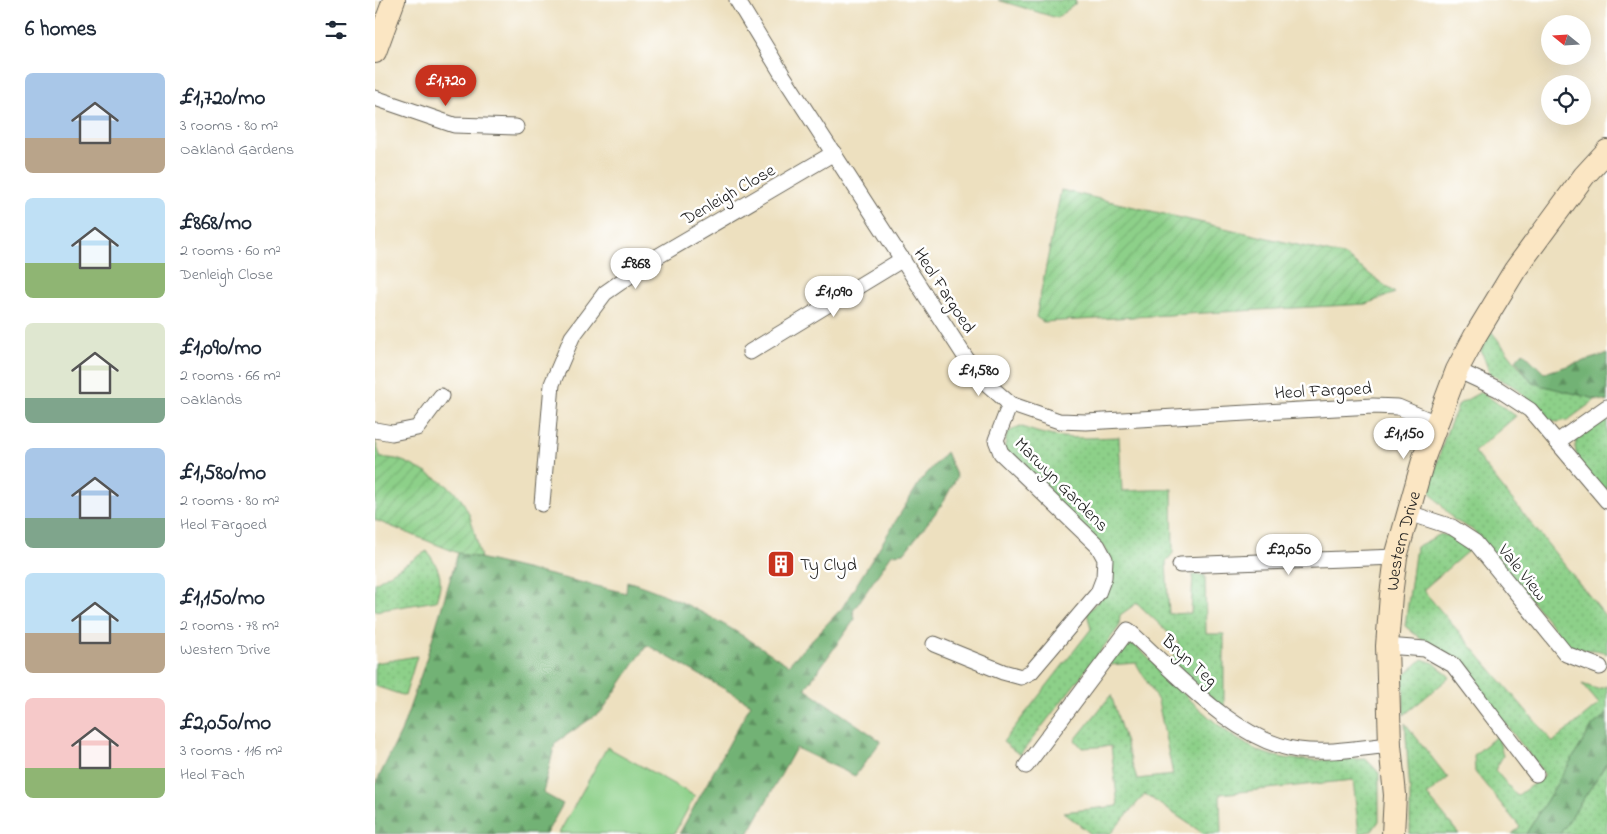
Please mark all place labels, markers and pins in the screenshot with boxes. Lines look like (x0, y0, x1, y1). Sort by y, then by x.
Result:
pin: £1,720 (405, 64, 487, 107)
pin: £868 (606, 248, 666, 290)
pin: £1,090 (793, 276, 875, 318)
pin: £1,580 (938, 354, 1020, 397)
pin: £1,150 (1363, 418, 1445, 460)
pin: £2,050 (1248, 534, 1330, 576)
building icon: Ty Clyd (766, 549, 796, 579)
place label: Ty Clyd (800, 553, 857, 579)

